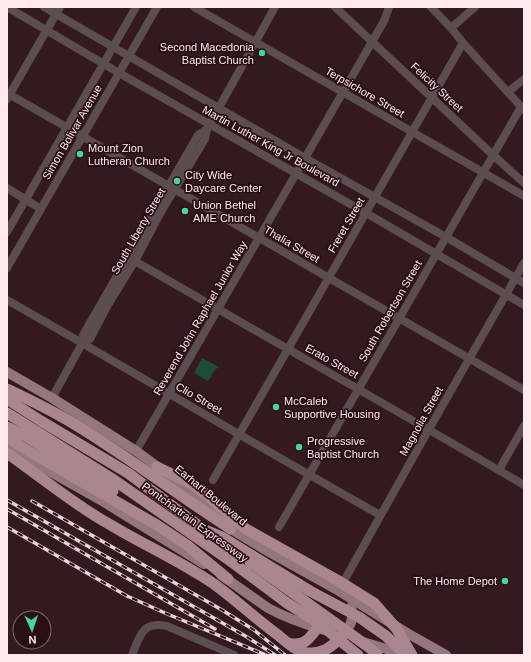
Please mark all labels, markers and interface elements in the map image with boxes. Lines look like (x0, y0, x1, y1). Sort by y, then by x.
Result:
place label: Second Macedonia Baptist Church (160, 41, 255, 66)
marker: Second Macedonia Baptist Church (257, 48, 267, 58)
street label: Felicity Street (409, 60, 465, 114)
street label: Terpsichore Street (323, 64, 407, 120)
street label: Simon Bolivar Avenue (40, 82, 104, 182)
street label: Martin Luther King Jr Boulevard (200, 103, 342, 189)
place label: Mount Zion Lutheran Church (88, 142, 170, 167)
marker: Mount Zion Lutheran Church (75, 149, 85, 159)
place label: City Wide Daycare Center (185, 169, 262, 194)
marker: City Wide Daycare Center (172, 176, 182, 186)
street label: South Liberty Street (108, 186, 168, 276)
street label: Freret Street (325, 195, 367, 255)
place label: Union Bethel AME Church (193, 199, 256, 224)
marker: Union Bethel AME Church (180, 206, 190, 216)
street label: Thalia Street (262, 223, 322, 265)
street label: Reverend John Raphael Junior Way (151, 238, 250, 397)
street label: South Robertson Street (356, 258, 424, 364)
street label: Erato Street (303, 342, 361, 380)
street label: Clio Street (174, 380, 224, 416)
street label: Magnolia Street (397, 384, 445, 458)
place label: McCaleb Supportive Housing (284, 395, 380, 420)
marker: McCaleb Supportive Housing (271, 402, 281, 412)
place label: Progressive Baptist Church (307, 435, 379, 460)
marker: Progressive Baptist Church (294, 442, 304, 452)
street label: Earhart Boulevard (173, 462, 249, 528)
street label: Pontchartrain Expressway (140, 480, 251, 565)
place label: The Home Depot (413, 575, 497, 587)
marker: The Home Depot (500, 576, 510, 586)
north arrow (12, 610, 52, 650)
text: N (28, 634, 37, 646)

